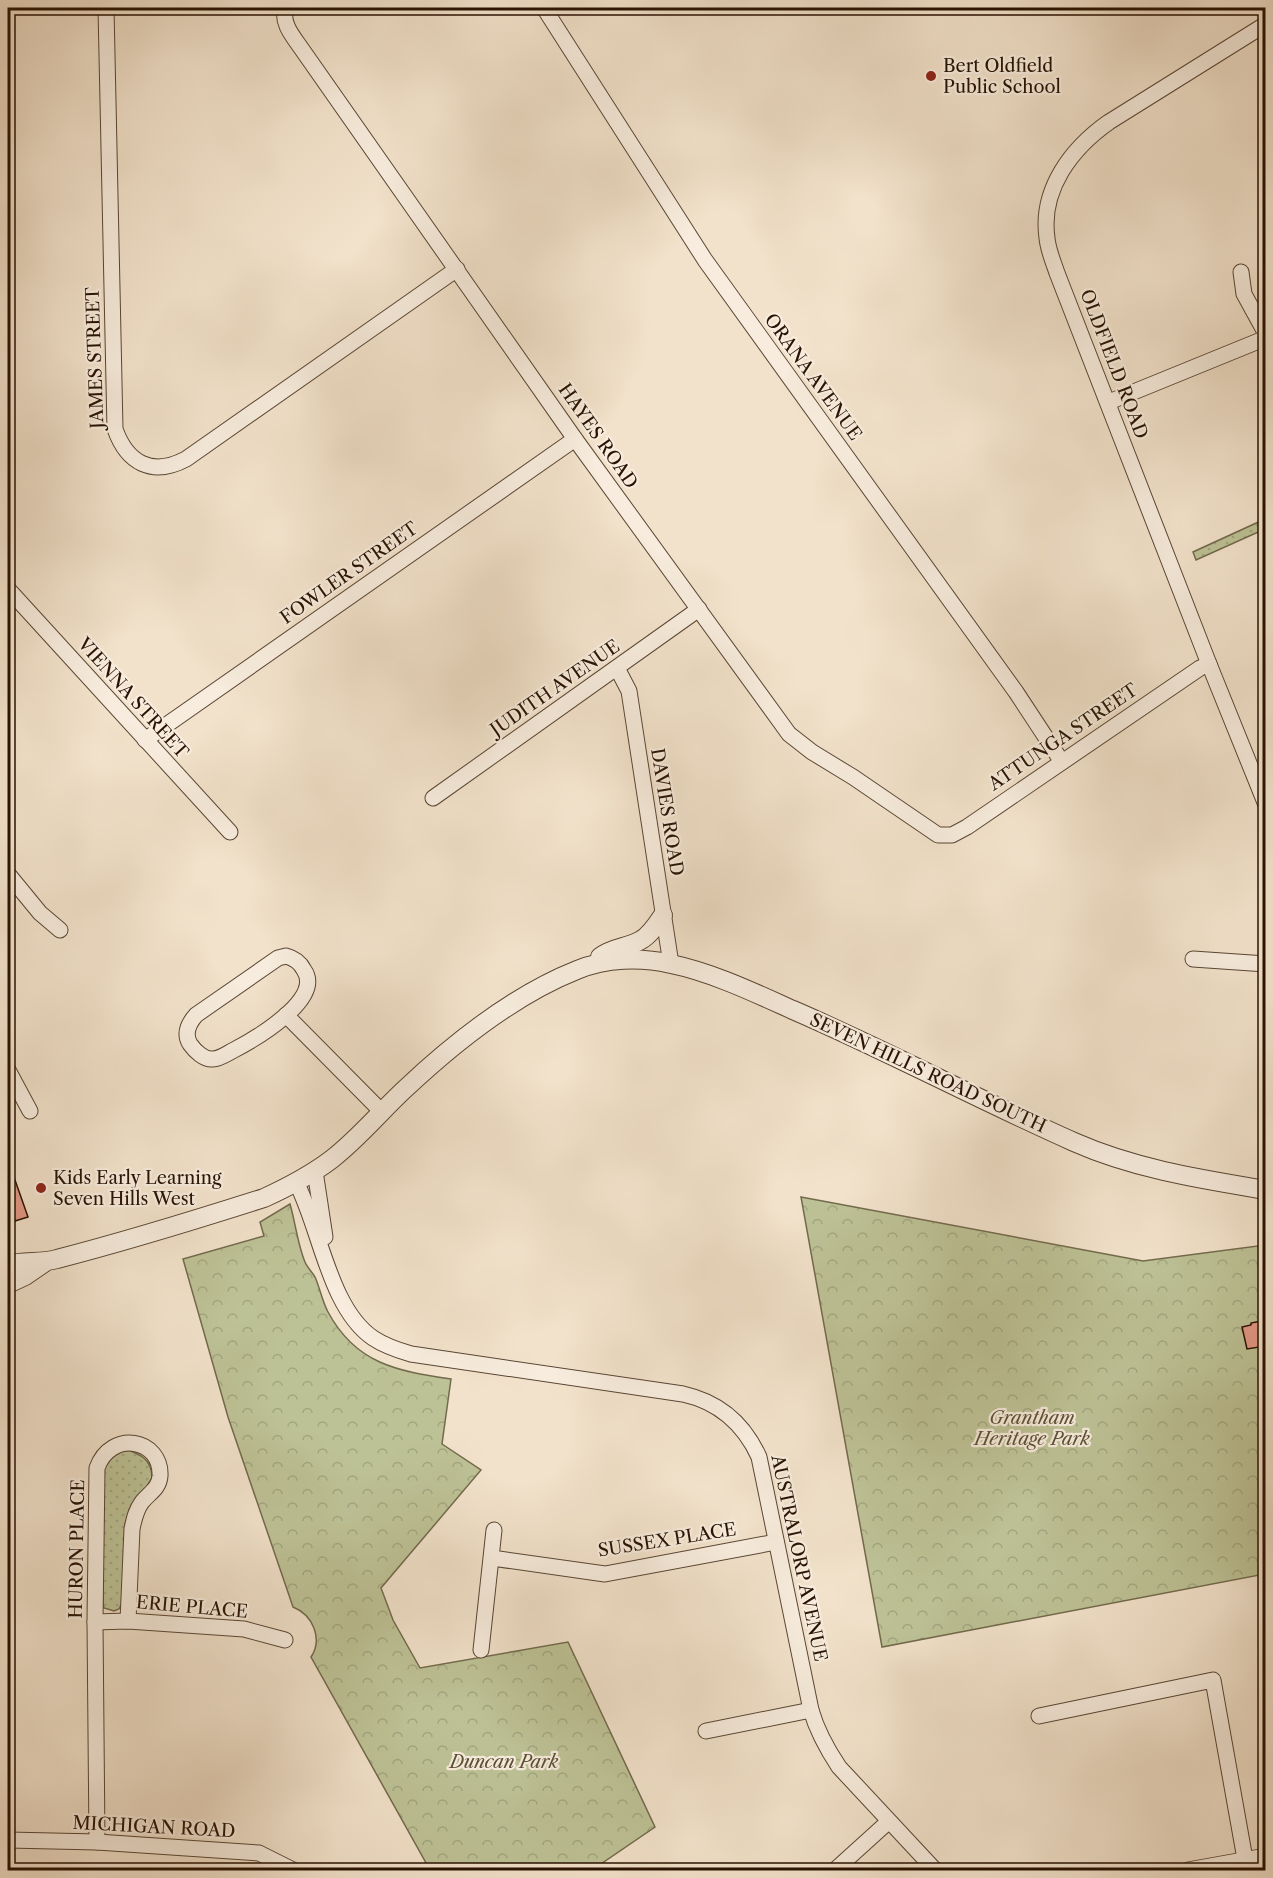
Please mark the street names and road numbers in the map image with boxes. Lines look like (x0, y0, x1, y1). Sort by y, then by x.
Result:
street label: JAMES STREET (82, 286, 109, 432)
street label: OLDFIELD ROAD (1075, 286, 1153, 442)
street label: ORANA AVENUE (760, 309, 866, 445)
street label: HAYES ROAD (554, 379, 642, 493)
street label: FOWLER STREET (276, 517, 422, 629)
street label: VIENNA STREET (72, 632, 193, 763)
street label: JUDITH AVENUE (484, 635, 624, 743)
street label: ATTUNGA STREET (983, 679, 1142, 796)
street label: DAVIES ROAD (646, 747, 688, 877)
street label: SEVEN HILLS ROAD SOUTH (806, 1008, 1050, 1138)
street label: AUSTRALORP AVENUE (766, 1452, 832, 1663)
street label: HURON PLACE (65, 1479, 89, 1619)
street label: SUSSEX PLACE (596, 1518, 738, 1562)
street label: ERIE PLACE (135, 1591, 249, 1623)
street label: MICHIGAN ROAD (72, 1812, 236, 1842)

